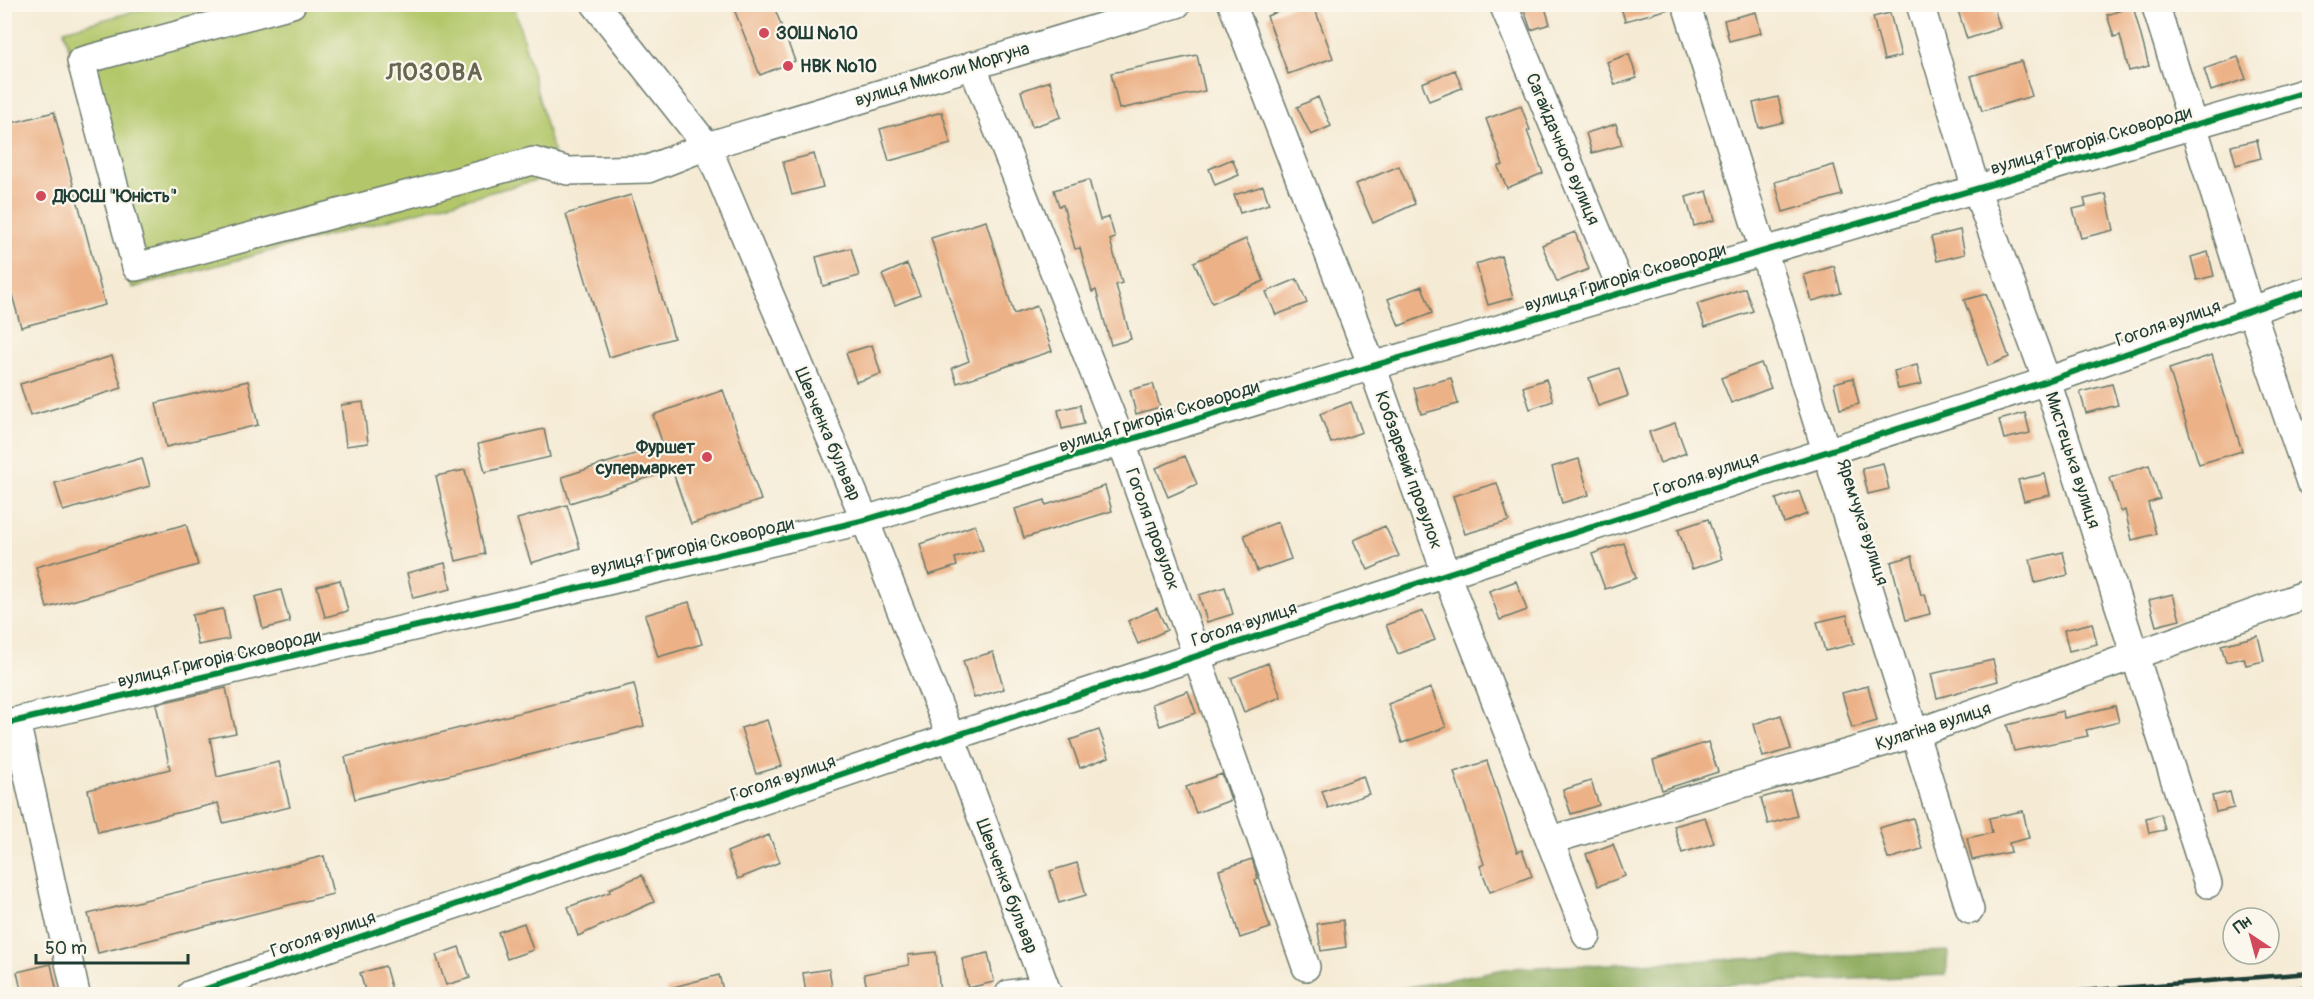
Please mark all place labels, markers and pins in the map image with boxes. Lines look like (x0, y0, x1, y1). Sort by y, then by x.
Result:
place label: ЗОШ №10 (776, 22, 858, 45)
marker: ЗОШ №10 (757, 26, 771, 40)
place label: НВК №10 (800, 55, 877, 78)
marker: НВК №10 (781, 59, 795, 73)
place label: ДЮСШ "Юність" (52, 185, 177, 208)
marker: ДЮСШ "Юність" (34, 189, 48, 203)
place label: Фуршет супермаркет (595, 436, 696, 480)
marker: Фуршет супермаркет (700, 450, 714, 464)

